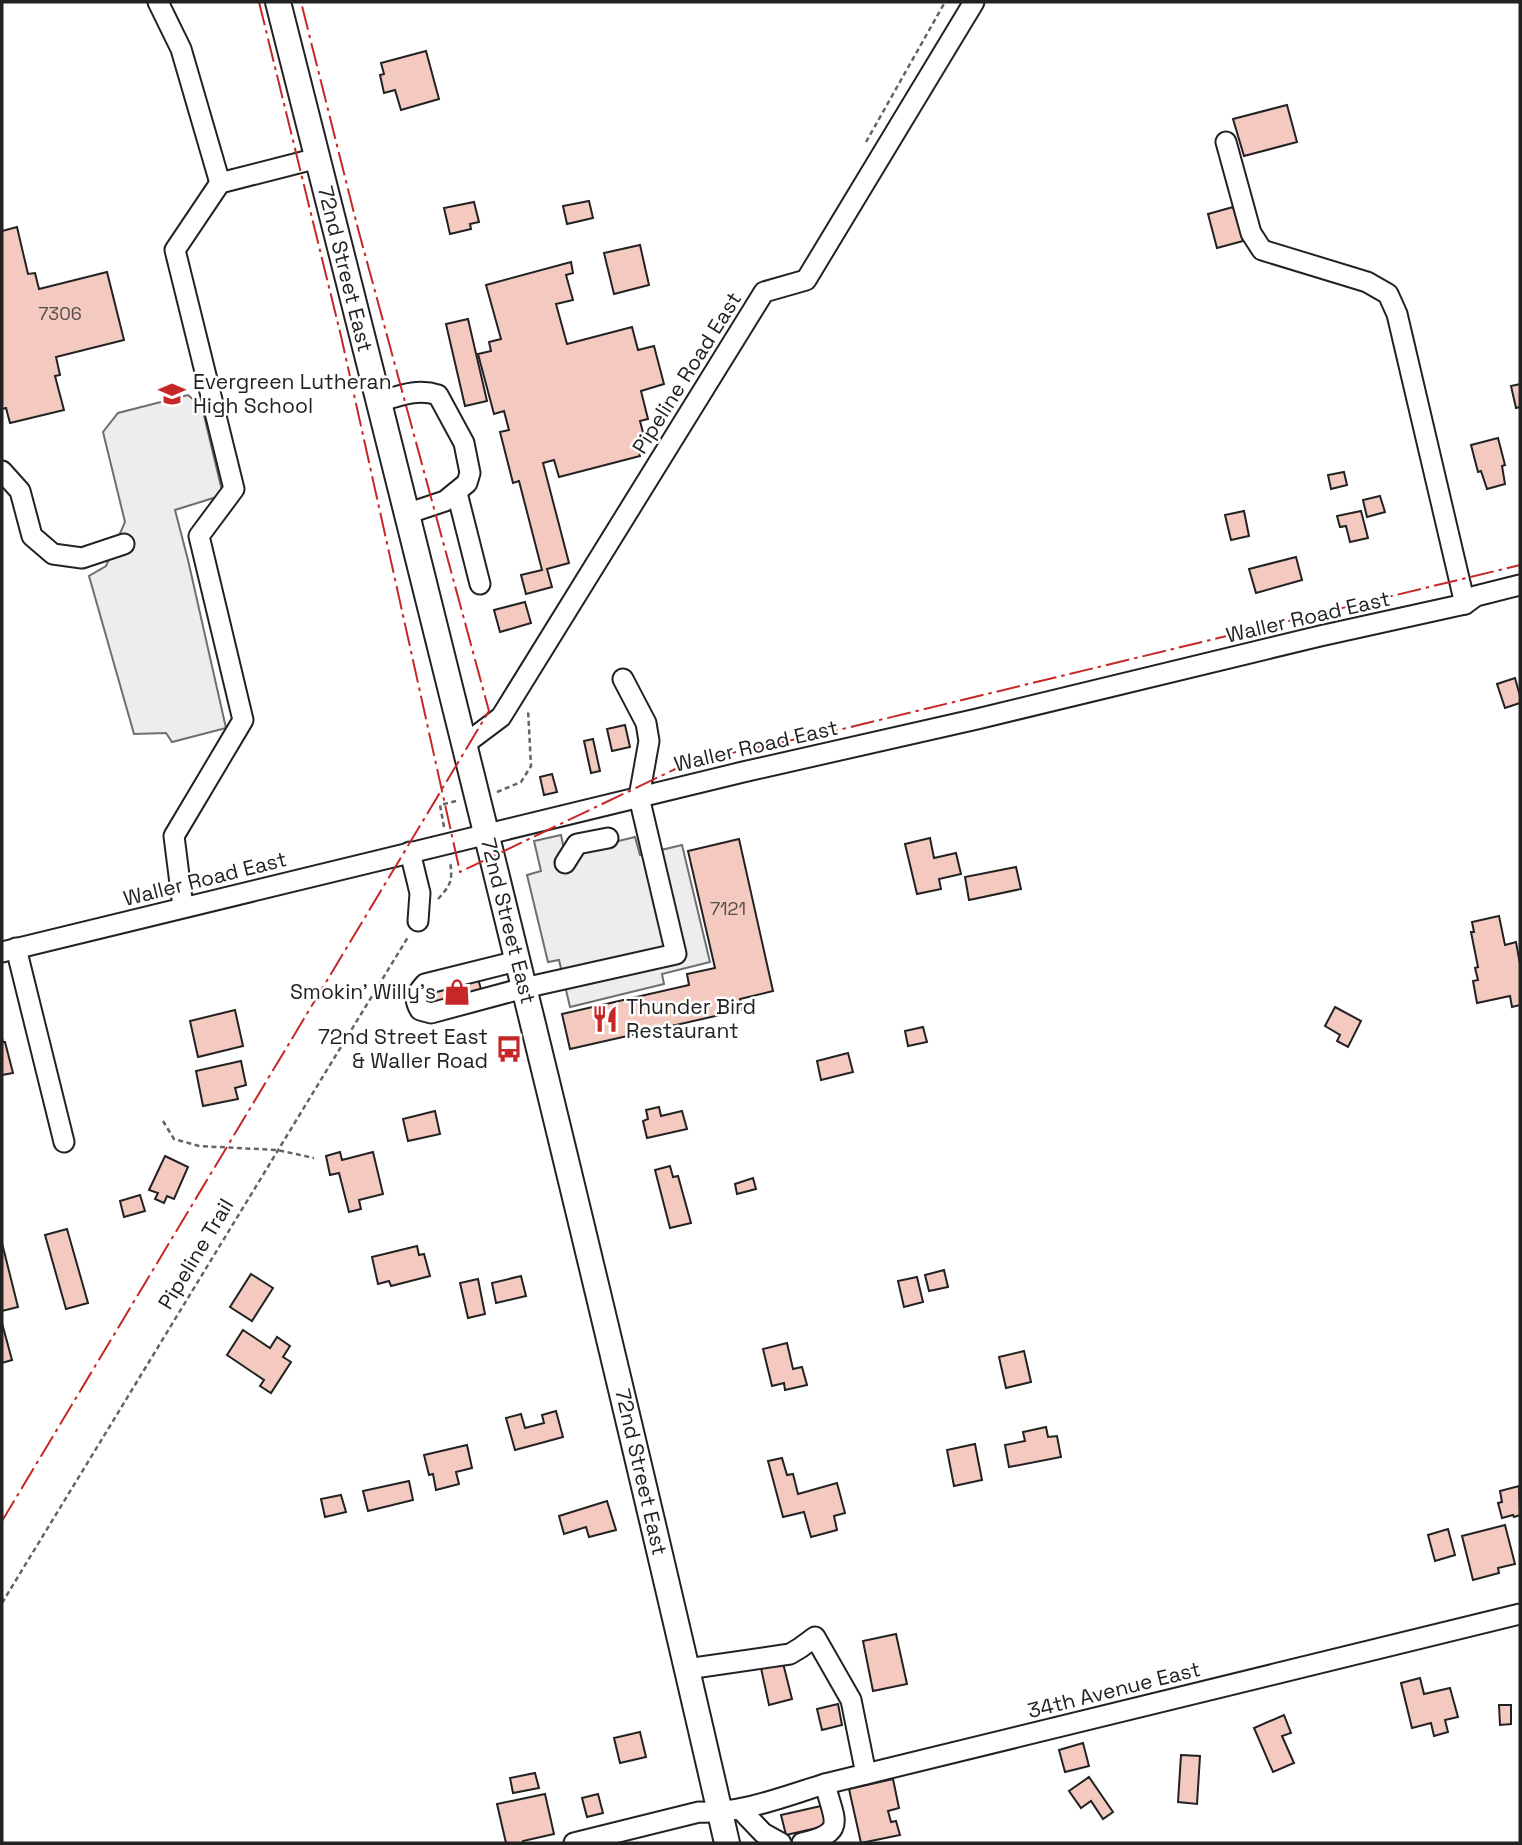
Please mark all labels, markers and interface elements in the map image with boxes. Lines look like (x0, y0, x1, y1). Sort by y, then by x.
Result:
street label: 72nd Street East (312, 183, 379, 355)
street label: Pipeline Road East (626, 287, 747, 459)
house number: 7306 (38, 302, 82, 325)
place label: Evergreen Lutheran High School (193, 368, 392, 419)
school or university icon: Evergreen Lutheran High School (157, 379, 187, 409)
street label: Waller Road East (1223, 585, 1393, 649)
street label: Waller Road East (671, 714, 841, 778)
street label: 72nd Street East (475, 835, 542, 1007)
street label: Waller Road East (120, 845, 289, 912)
house number: 7121 (710, 897, 746, 920)
shop icon: Smokin' Willy's (442, 977, 472, 1007)
place label: Smokin' Willy's (290, 978, 436, 1005)
place label: Thunder Bird Restaurant (626, 993, 756, 1044)
restaurant icon: Thunder Bird Restaurant (590, 1004, 620, 1034)
place label: 72nd Street East & Waller Road (318, 1023, 488, 1074)
bus stop icon: 72nd Street East & Waller Road (494, 1034, 524, 1064)
street label: Pipeline Trail (152, 1193, 239, 1314)
street label: 72nd Street East (609, 1386, 674, 1558)
street label: 34th Avenue East (1025, 1655, 1203, 1724)

